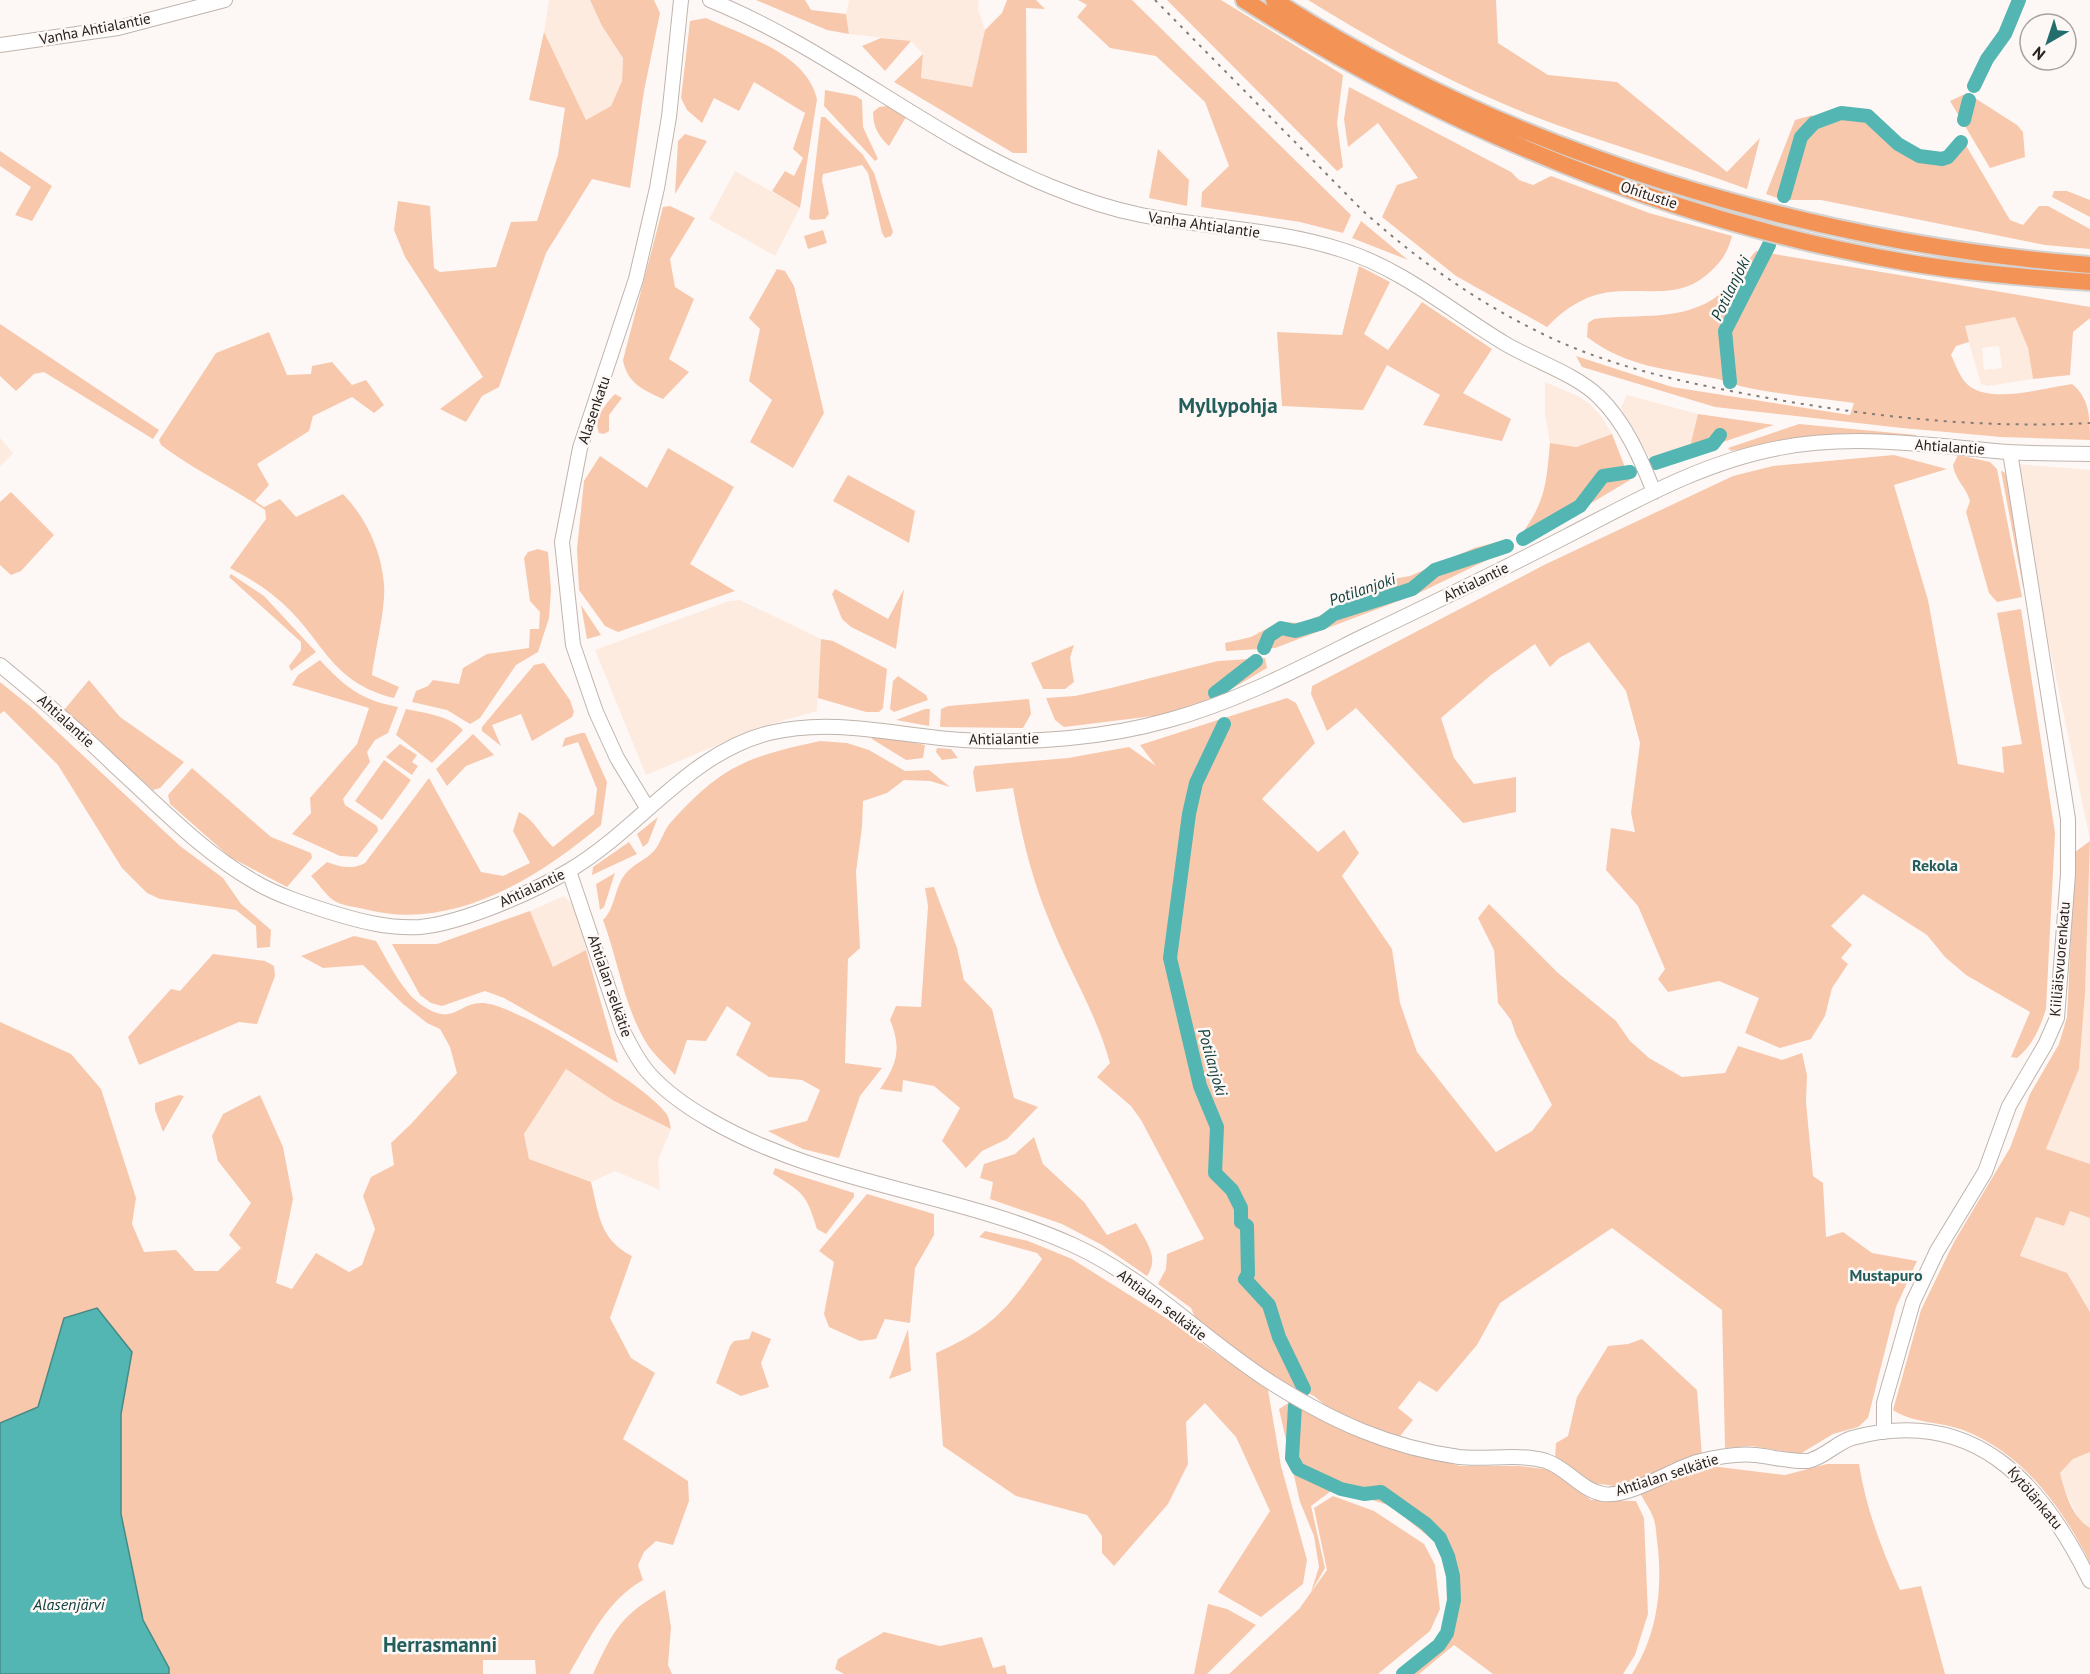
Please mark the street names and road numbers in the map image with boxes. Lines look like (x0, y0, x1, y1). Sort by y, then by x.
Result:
street label: Vanha Ahtialantie (37, 8, 152, 49)
street label: Ohitustie (1618, 176, 1680, 213)
street label: Vanha Ahtialantie (1146, 207, 1261, 242)
street label: Alasenkatu (573, 373, 614, 446)
street label: Ahtialantie (1914, 435, 1986, 458)
street label: Ahtialantie (1440, 558, 1512, 605)
street label: Ahtialantie (34, 690, 99, 751)
street label: Ahtialantie (969, 728, 1039, 749)
street label: Ahtialantie (496, 864, 568, 911)
street label: Kiiliäisvuorenkatu (2045, 901, 2074, 1017)
street label: Ahtialan selkätie (584, 932, 637, 1040)
street label: Ahtialan selkätie (1114, 1265, 1211, 1344)
street label: Ahtialan selkätie (1613, 1449, 1721, 1500)
street label: Kytölänkatu (2004, 1462, 2067, 1533)

